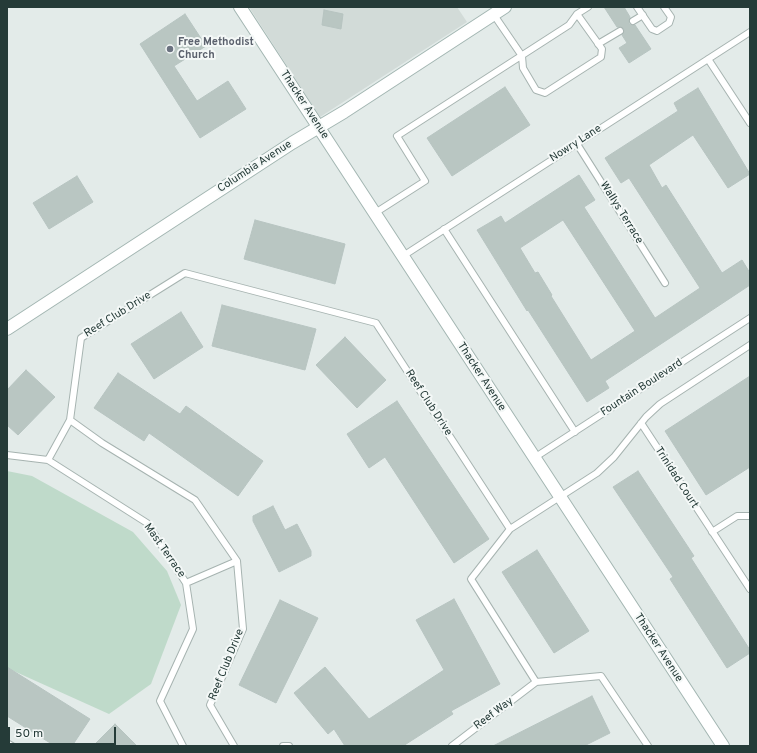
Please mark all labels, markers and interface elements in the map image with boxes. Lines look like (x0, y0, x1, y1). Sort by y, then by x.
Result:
place label: Free Methodist Church (178, 36, 254, 62)
marker: Free Methodist Church (165, 44, 175, 54)
street label: Thacker Avenue (277, 68, 331, 142)
street label: Nowry Lane (548, 122, 604, 166)
street label: Columbia Avenue (215, 138, 295, 196)
street label: Wallys Terrace (597, 179, 645, 247)
street label: Reef Club Drive (82, 289, 154, 341)
street label: Thacker Avenue (454, 340, 508, 414)
street label: Fountain Boulevard (599, 357, 685, 419)
street label: Reef Club Drive (402, 367, 454, 439)
street label: Trinidad Court (651, 445, 701, 511)
street label: Mast Terrace (140, 521, 188, 581)
street label: Thacker Avenue (631, 611, 685, 685)
street label: Reef Club Drive (207, 627, 247, 703)
street label: Reef Way (472, 695, 516, 733)
scale bar (10, 719, 118, 745)
text: 50 m (15, 726, 43, 742)

